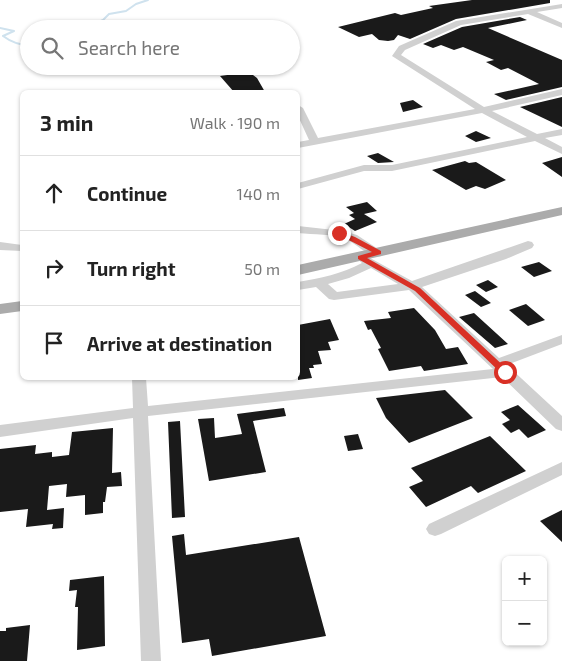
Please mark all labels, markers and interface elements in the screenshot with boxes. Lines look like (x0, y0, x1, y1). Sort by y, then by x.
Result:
search box (20, 20, 300, 75)
icon: search (38, 34, 66, 62)
text: Search here (78, 36, 180, 59)
text: 3 min (40, 110, 93, 135)
text: Walk · 190 m (190, 113, 280, 132)
icon: ahead (40, 179, 68, 207)
text: Continue (87, 182, 167, 205)
text: 140 m (237, 184, 280, 203)
route end (328, 222, 351, 245)
icon: right (40, 254, 68, 282)
text: Turn right (87, 257, 175, 280)
text: 50 m (244, 259, 280, 278)
icon: arrive (40, 329, 68, 357)
text: Arrive at destination (87, 332, 272, 355)
route start (494, 361, 517, 384)
map controls (502, 556, 547, 646)
button: + (502, 556, 547, 601)
button: − (502, 601, 547, 646)

